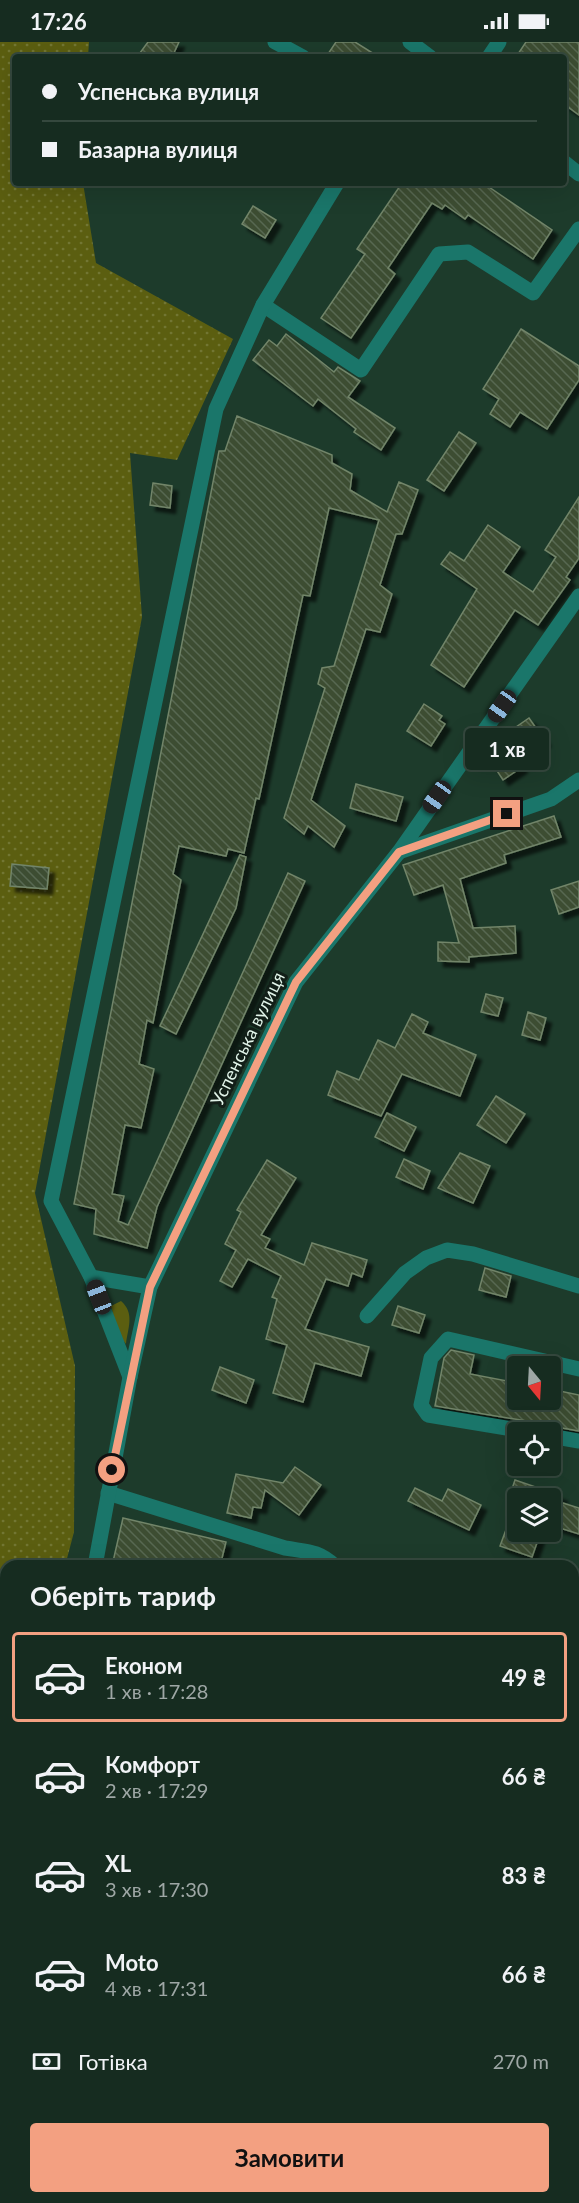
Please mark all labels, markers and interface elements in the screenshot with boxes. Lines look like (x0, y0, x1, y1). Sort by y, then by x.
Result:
text: 17:26 (30, 8, 87, 35)
text: Успенська вулиця (78, 78, 259, 105)
text: Базарна вулиця (78, 136, 238, 163)
car (484, 686, 520, 726)
callout: 1 хв (465, 727, 549, 769)
text: 1 хв (489, 737, 525, 761)
car (419, 777, 455, 817)
route end (493, 800, 520, 827)
street label: Успенська вулиця (205, 968, 289, 1109)
car (84, 1277, 114, 1317)
north arrow (507, 1356, 561, 1410)
map controls (507, 1356, 561, 1542)
button: locate (507, 1422, 561, 1476)
route start (98, 1456, 125, 1483)
button: layers (507, 1488, 561, 1542)
text: Оберіть тариф (30, 1579, 216, 1612)
icon: car (33, 1650, 87, 1704)
text: Економ (105, 1652, 183, 1679)
text: 49 ₴ (502, 1664, 546, 1691)
text: 1 хв · 17:28 (105, 1679, 208, 1703)
icon: car (33, 1749, 87, 1803)
text: Комфорт (105, 1751, 200, 1778)
text: 66 ₴ (502, 1763, 546, 1790)
text: 2 хв · 17:29 (105, 1778, 208, 1802)
icon: car (33, 1848, 87, 1902)
text: XL (105, 1850, 131, 1877)
text: 83 ₴ (502, 1862, 546, 1889)
text: 3 хв · 17:30 (105, 1877, 208, 1901)
icon: car (33, 1947, 87, 2001)
text: Moto (105, 1949, 159, 1976)
text: 66 ₴ (502, 1961, 546, 1988)
text: 4 хв · 17:31 (105, 1976, 208, 2000)
icon: cash (30, 2045, 63, 2078)
text: Готівка (78, 2048, 148, 2075)
text: 270 m (493, 2049, 549, 2073)
button: Замовити (30, 2123, 549, 2192)

